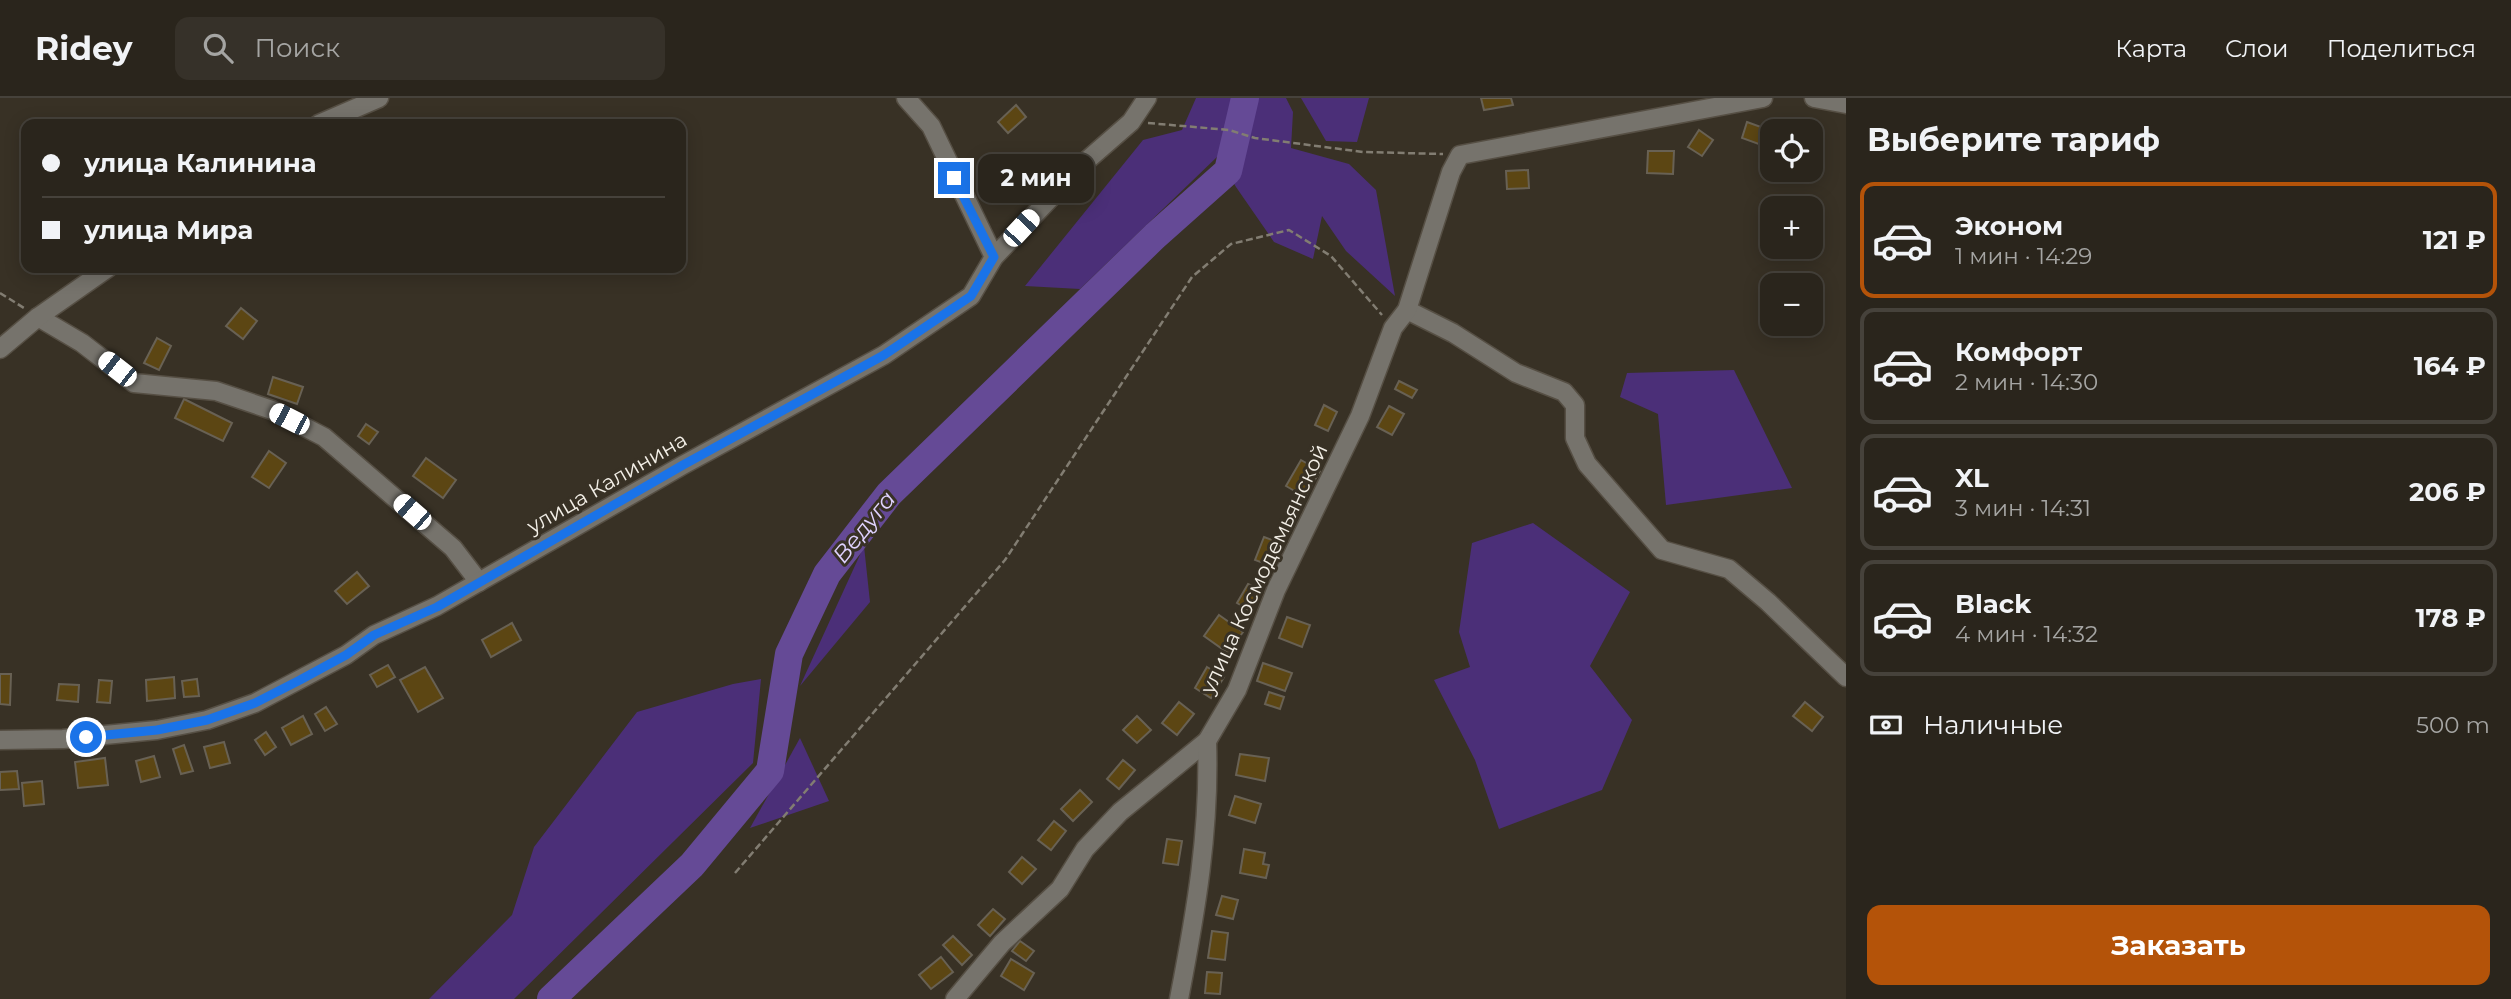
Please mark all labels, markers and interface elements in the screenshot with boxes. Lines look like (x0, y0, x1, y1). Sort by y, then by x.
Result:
search box (175, 17, 665, 80)
text: Ridey (35, 28, 133, 68)
icon: search (199, 29, 237, 67)
text: Поиск (255, 32, 340, 64)
text: Карта (2115, 34, 2187, 63)
text: Слои (2225, 34, 2289, 63)
text: Поделиться (2327, 34, 2476, 63)
map controls (1760, 119, 1823, 336)
button: locate (1760, 119, 1823, 182)
text: Выберите тариф (1867, 120, 2160, 159)
text: улица Калинина (84, 147, 317, 179)
callout: 2 мин (978, 154, 1094, 202)
route end (938, 162, 970, 194)
text: 2 мин (1000, 164, 1072, 192)
button: + (1760, 196, 1823, 259)
car (999, 205, 1044, 251)
icon: car (1871, 209, 1934, 272)
text: Эконом (1955, 210, 2063, 242)
text: улица Мира (84, 214, 253, 246)
text: 121 ₽ (2423, 224, 2486, 256)
text: 1 мин · 14:29 (1955, 242, 2092, 270)
button: − (1760, 273, 1823, 336)
icon: car (1871, 335, 1934, 398)
text: Комфорт (1955, 336, 2082, 368)
car (94, 348, 141, 390)
text: 164 ₽ (2414, 350, 2486, 382)
text: 2 мин · 14:30 (1955, 368, 2098, 396)
car (266, 400, 313, 438)
street label: улица Калинина (521, 427, 691, 539)
street label: улица Космодемьянской (1194, 440, 1333, 699)
icon: car (1871, 461, 1934, 524)
text: XL (1955, 462, 1989, 494)
text: 206 ₽ (2409, 476, 2486, 508)
water label: Ведуга (827, 485, 901, 569)
car (390, 490, 435, 534)
text: 3 мин · 14:31 (1955, 494, 2091, 522)
icon: car (1871, 587, 1934, 650)
text: Black (1955, 588, 2031, 620)
text: 178 ₽ (2415, 602, 2486, 634)
text: 4 мин · 14:32 (1955, 620, 2098, 648)
icon: cash (1867, 706, 1905, 744)
text: Наличные (1923, 709, 2063, 741)
text: 500 m (2416, 711, 2490, 739)
route start (70, 721, 102, 753)
button: Заказать (1867, 905, 2490, 985)

